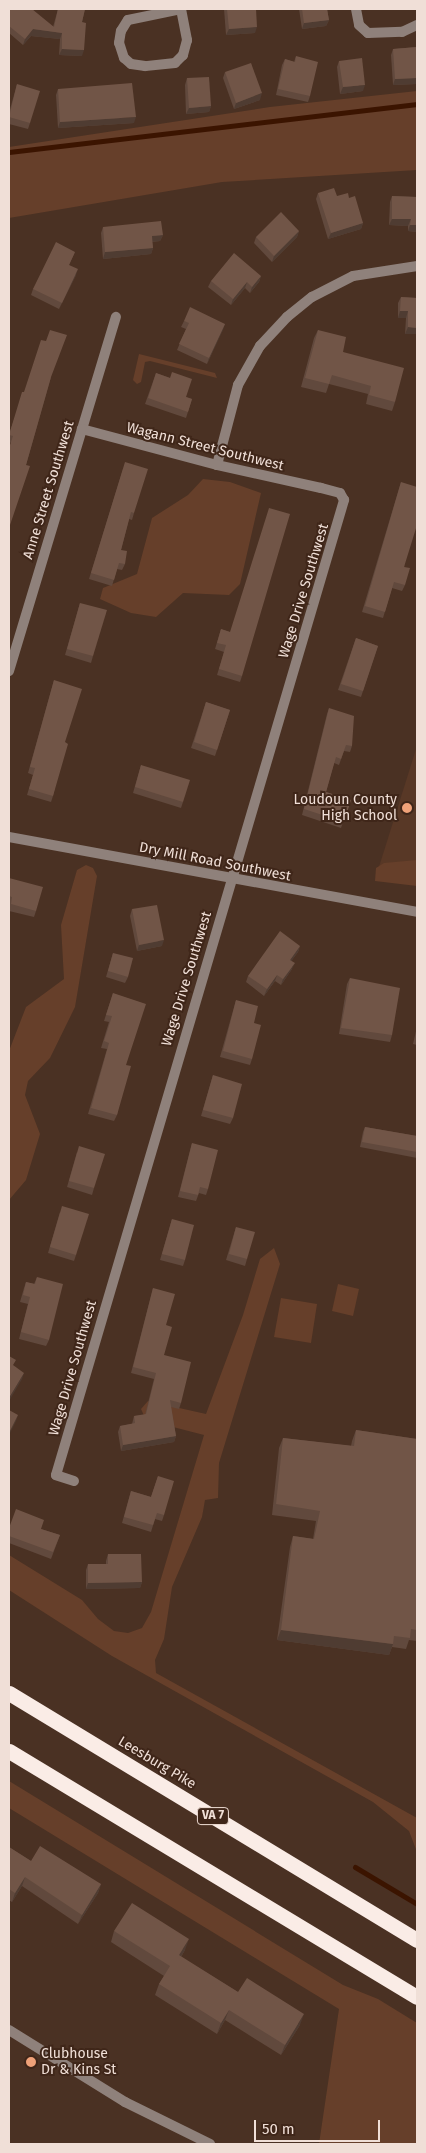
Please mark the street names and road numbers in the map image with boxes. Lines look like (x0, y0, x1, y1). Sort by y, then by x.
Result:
street label: Anne Street Southwest (20, 419, 78, 561)
street label: Wagann Street Southwest (125, 419, 285, 475)
street label: Wage Drive Southwest (275, 522, 333, 660)
street label: Dry Mill Road Southwest (138, 839, 292, 885)
street label: Wage Drive Southwest (158, 910, 216, 1048)
street label: Wage Drive Southwest (46, 1298, 100, 1438)
street label: Leesburg Pike (115, 1733, 199, 1793)
road number: VA 7 (197, 1806, 229, 1825)

